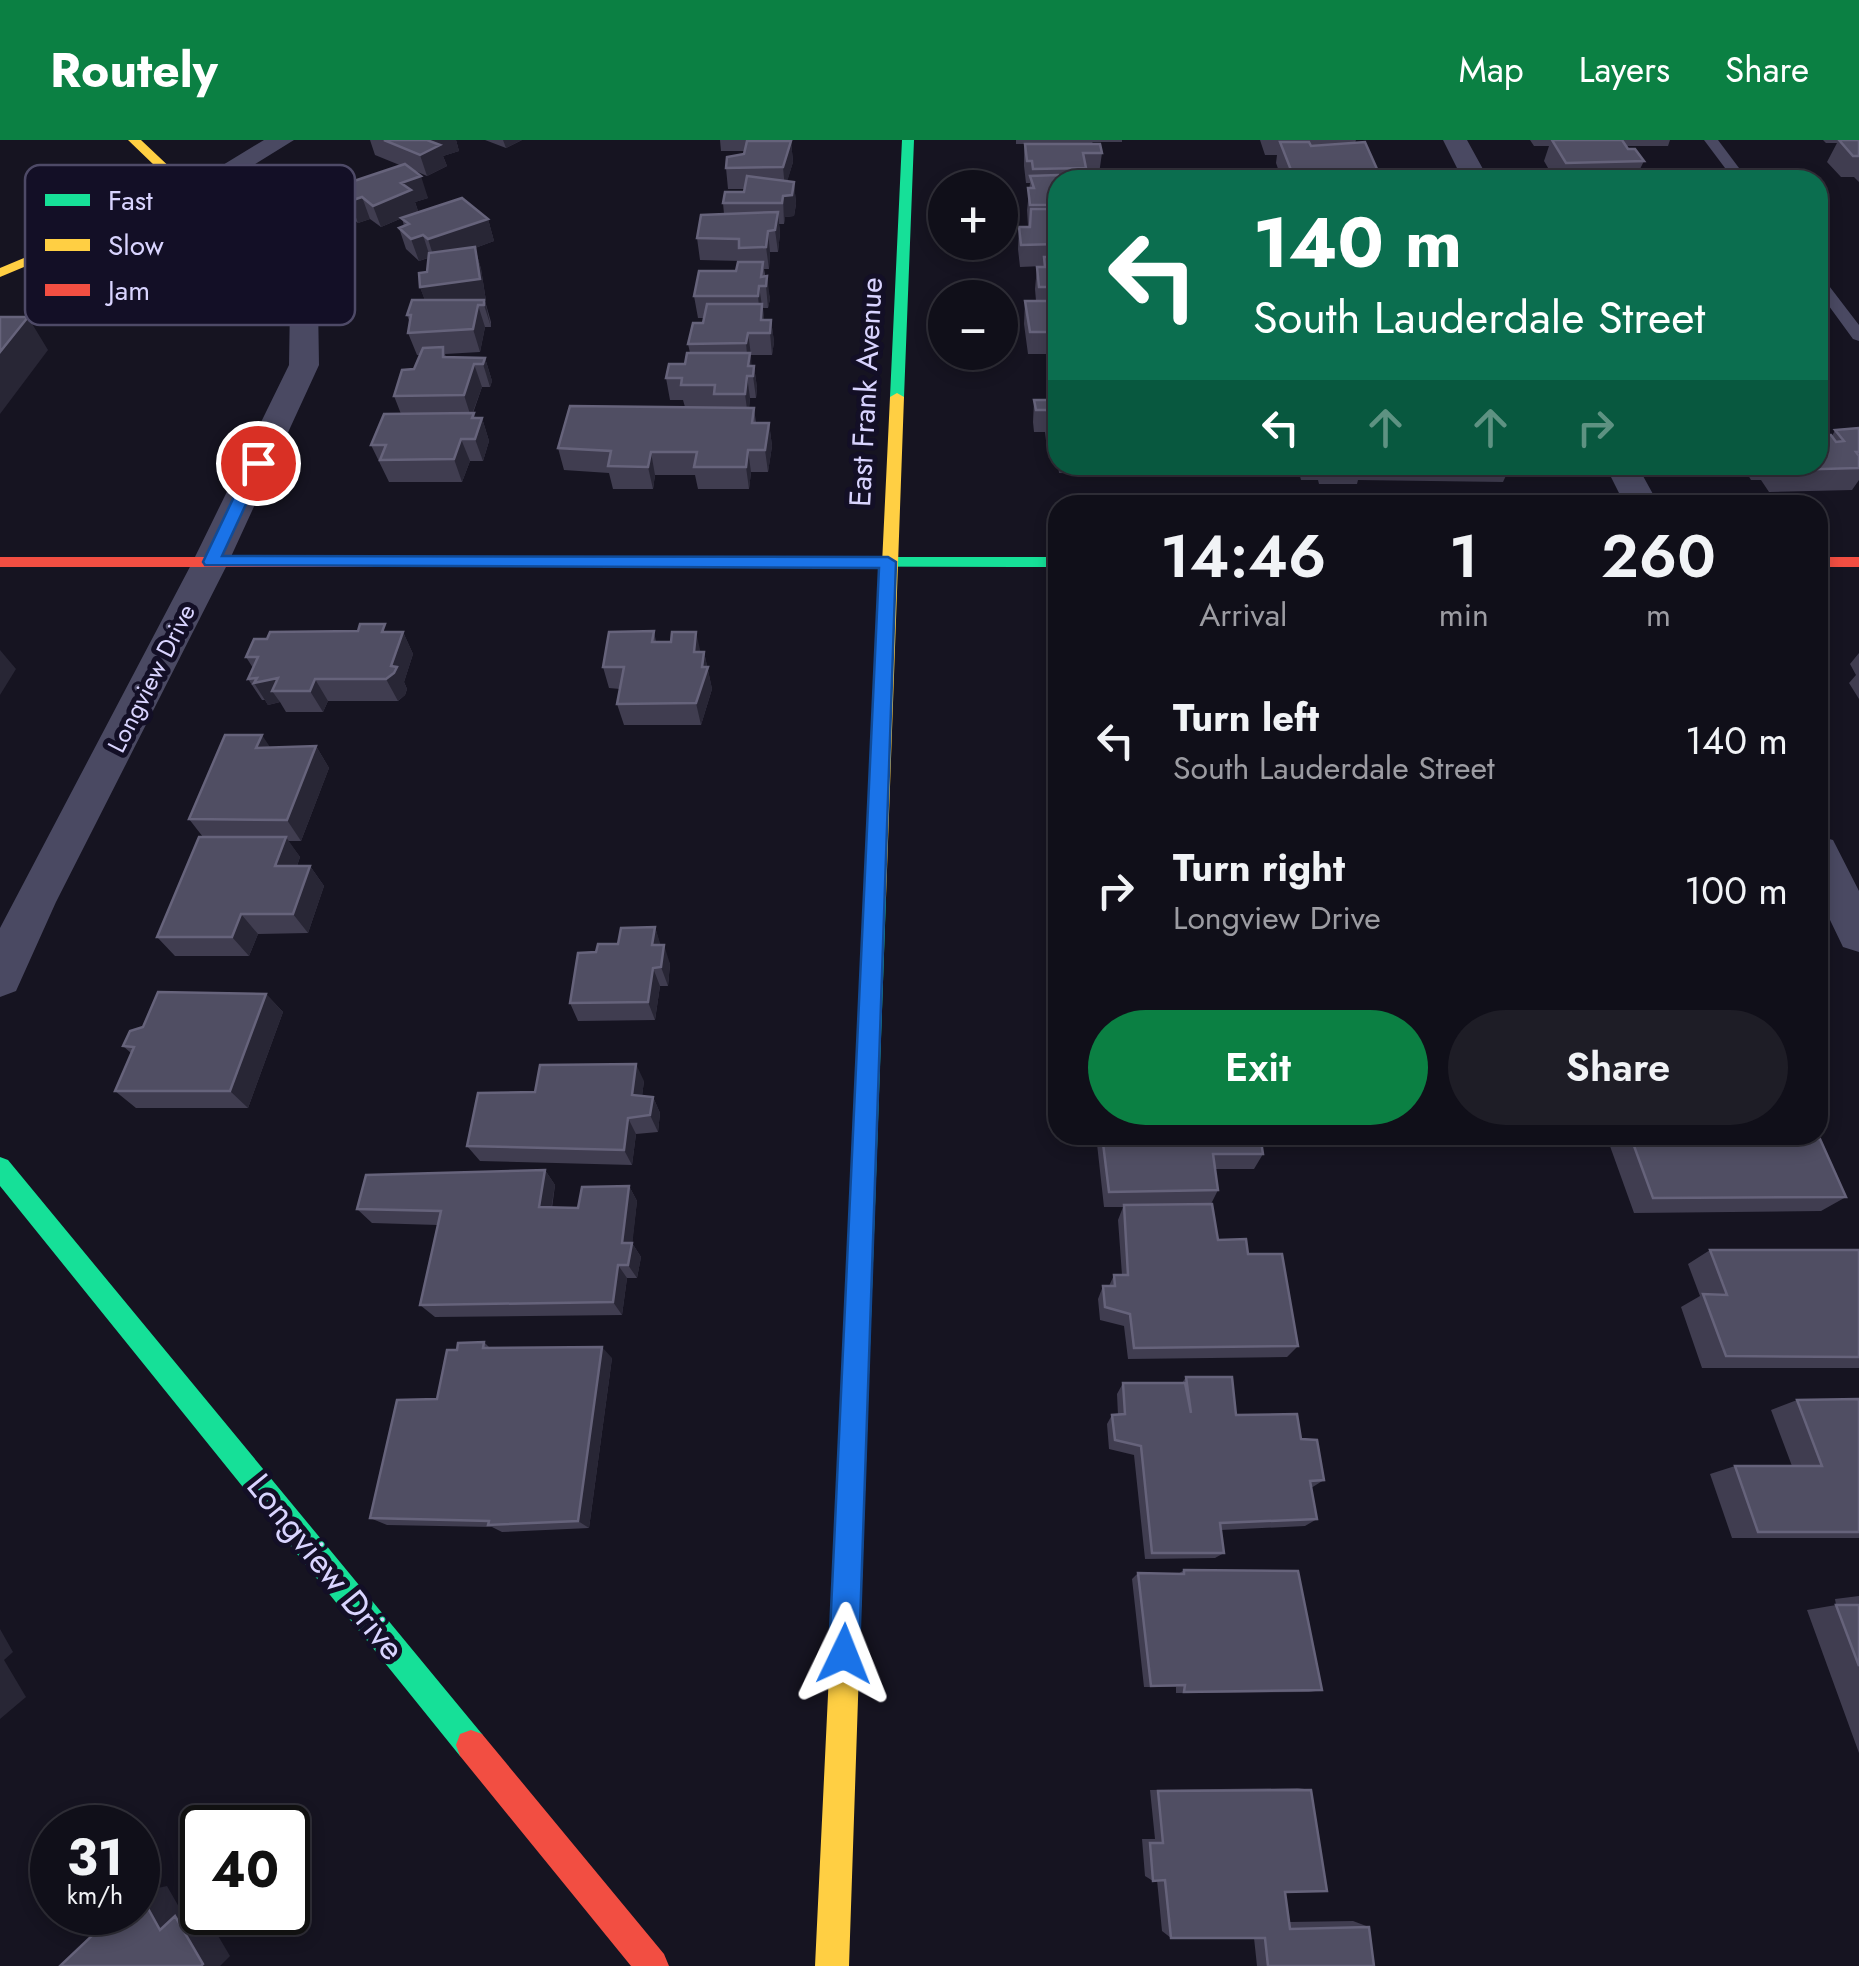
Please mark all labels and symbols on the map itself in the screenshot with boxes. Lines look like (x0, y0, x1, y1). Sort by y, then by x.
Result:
legend (25, 165, 355, 325)
text: Fast (108, 180, 153, 221)
text: Slow (108, 225, 164, 266)
text: Jam (104, 270, 150, 311)
street label: East Frank Avenue (838, 276, 893, 508)
pin (216, 421, 301, 506)
street label: Longview Drive (98, 597, 204, 759)
street label: Longview Drive (235, 1463, 417, 1671)
position arrow (792, 1602, 896, 1706)
speed limit sign: 40 (180, 1805, 310, 1935)

